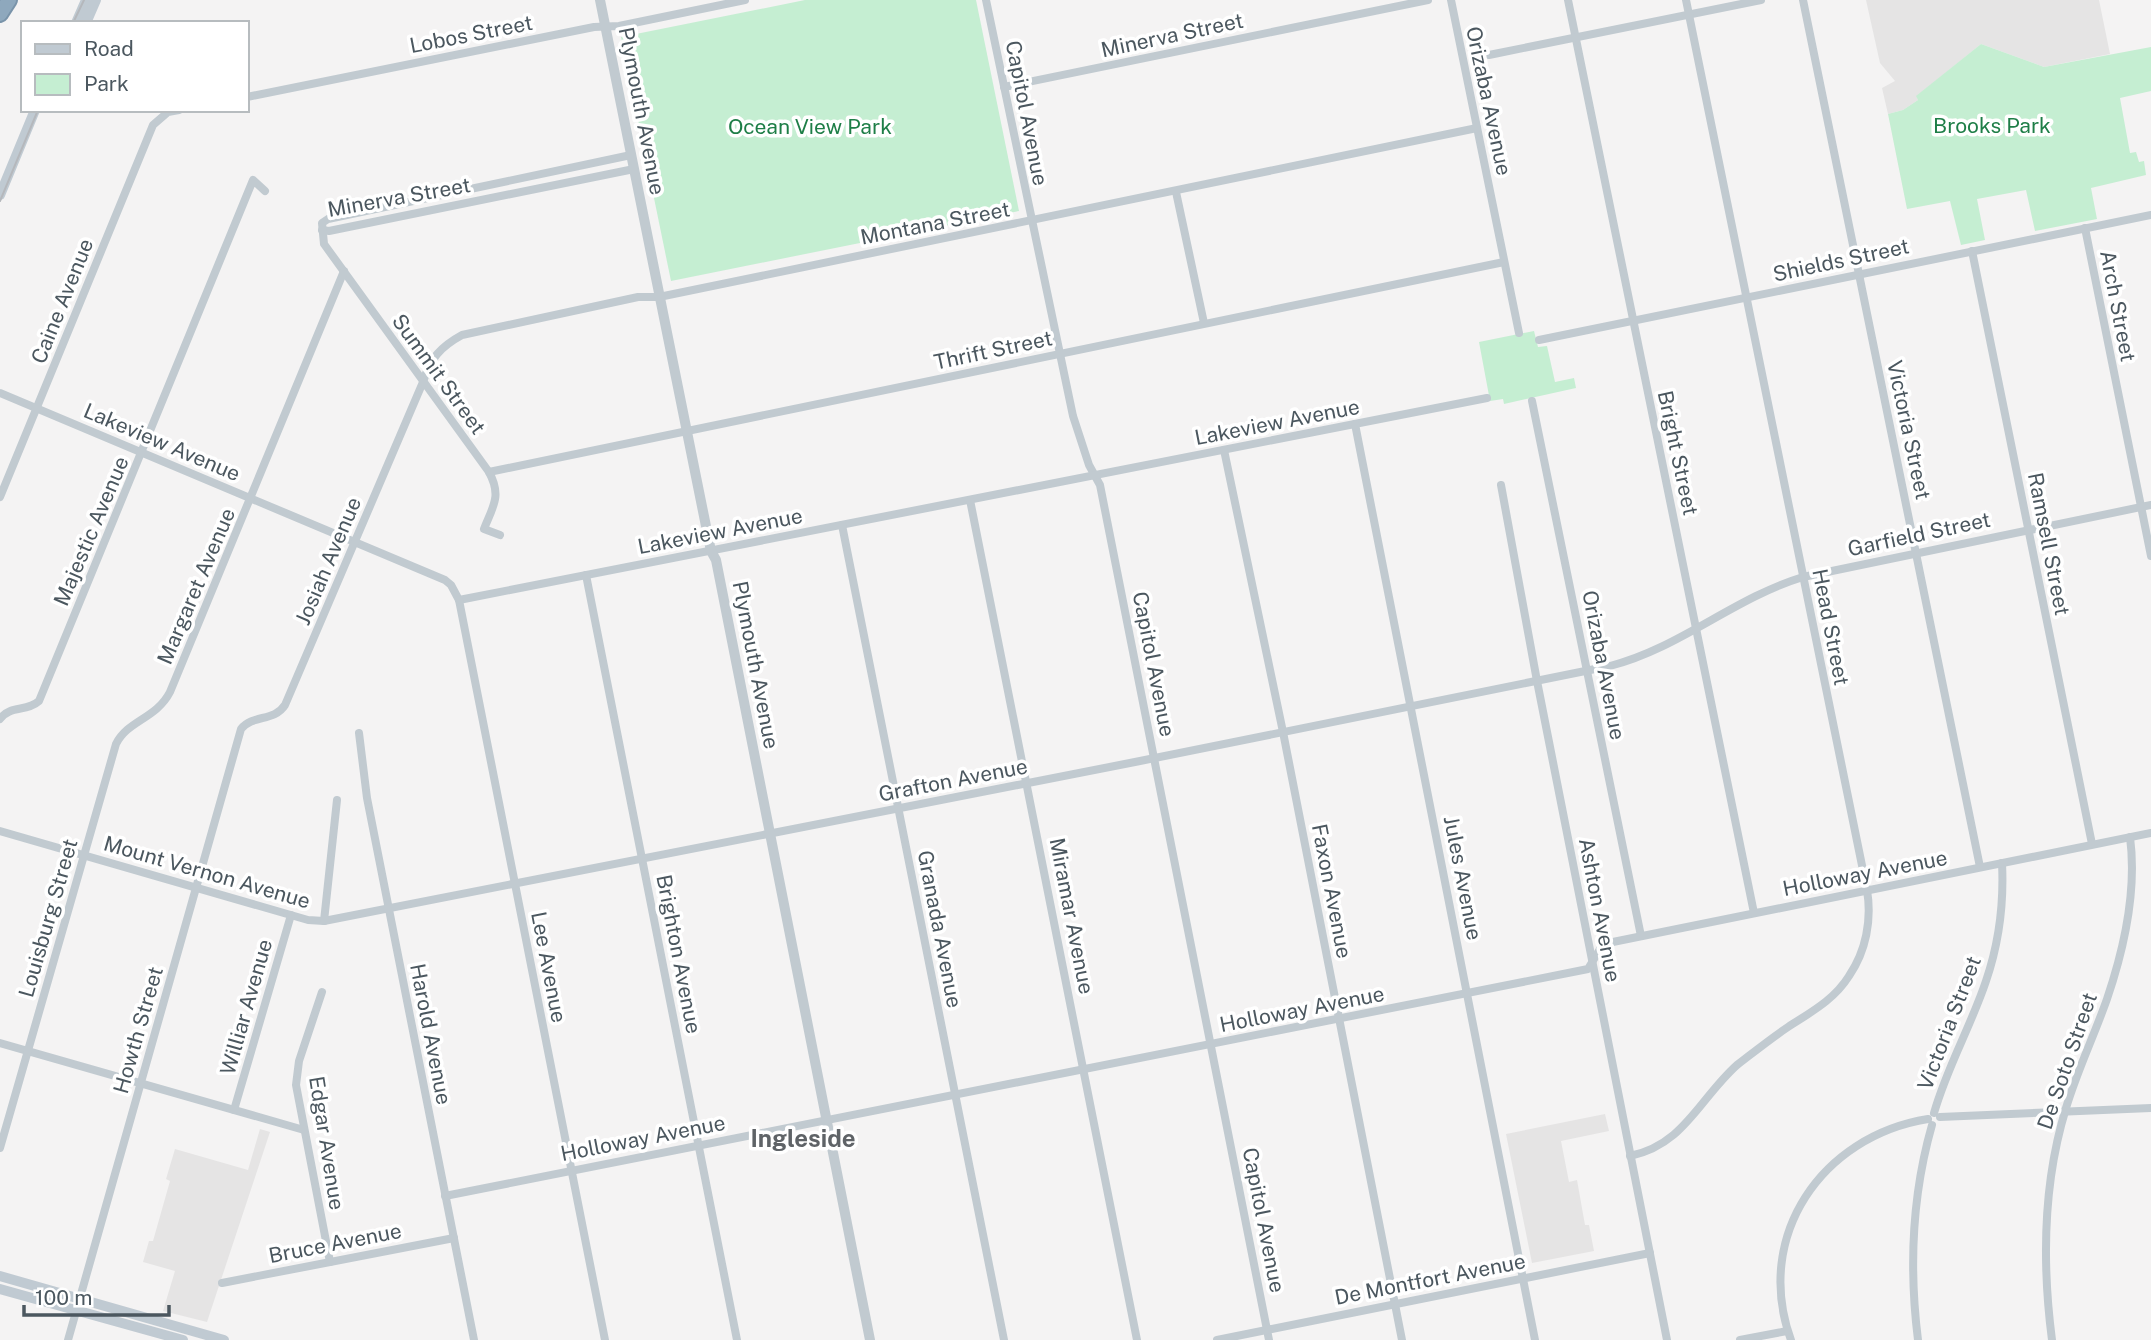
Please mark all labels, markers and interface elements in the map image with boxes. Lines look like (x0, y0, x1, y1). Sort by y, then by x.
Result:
street label: Minerva Street (1099, 8, 1245, 62)
street label: Lobos Street (407, 10, 535, 58)
legend (21, 21, 248, 112)
street label: Orizaba Avenue (1461, 24, 1517, 178)
street label: Plymouth Avenue (613, 25, 671, 197)
text: Road (84, 36, 134, 61)
street label: Capitol Avenue (1001, 38, 1053, 188)
text: Park (84, 71, 129, 96)
park label: Brooks Park (1933, 113, 2051, 138)
park label: Ocean View Park (728, 114, 892, 139)
street label: Minerva Street (326, 172, 472, 222)
street label: Montana Street (858, 196, 1012, 250)
street label: Shields Street (1771, 233, 1911, 287)
street label: Caine Avenue (26, 235, 98, 367)
street label: Arch Street (2095, 248, 2141, 364)
street label: Summit Street (387, 309, 491, 439)
street label: Thrift Street (932, 325, 1054, 375)
street label: Victoria Street (1882, 358, 1936, 502)
street label: Bright Street (1653, 388, 1703, 518)
street label: Lakeview Avenue (1192, 394, 1362, 450)
street label: Lakeview Avenue (80, 398, 244, 486)
street label: Majestic Avenue (48, 453, 134, 609)
street label: Ramsell Street (2023, 470, 2075, 618)
street label: Josiah Avenue (290, 493, 366, 629)
street label: Lakeview Avenue (635, 503, 805, 559)
street label: Margaret Avenue (152, 504, 240, 668)
street label: Garfield Street (1845, 507, 1993, 561)
street label: Head Street (1807, 567, 1855, 687)
street label: Plymouth Avenue (727, 579, 785, 751)
street label: Orizaba Avenue (1577, 588, 1631, 742)
street label: Capitol Avenue (1128, 589, 1180, 739)
street label: Grafton Avenue (876, 753, 1030, 807)
street label: Jules Avenue (1439, 814, 1487, 942)
street label: Faxon Avenue (1307, 822, 1357, 960)
street label: Mount Vernon Avenue (101, 831, 313, 913)
street label: Louisburg Street (13, 836, 83, 1000)
street label: Miramar Avenue (1045, 836, 1099, 996)
street label: Ashton Avenue (1574, 836, 1626, 984)
street label: Holloway Avenue (1781, 845, 1949, 901)
street label: Granada Avenue (912, 848, 968, 1010)
street label: Brighton Avenue (651, 872, 707, 1036)
street label: Lee Avenue (526, 909, 572, 1025)
street label: Williar Avenue (215, 936, 277, 1078)
street label: Victoria Street (1912, 952, 1986, 1094)
street label: Harold Avenue (405, 961, 457, 1107)
street label: Howth Street (108, 964, 168, 1096)
street label: Holloway Avenue (1218, 981, 1386, 1037)
street label: De Soto Street (2032, 989, 2102, 1133)
street label: Edgar Avenue (304, 1074, 350, 1212)
street label: Holloway Avenue (559, 1110, 727, 1166)
district label: Ingleside (750, 1124, 856, 1152)
street label: Capitol Avenue (1238, 1145, 1290, 1295)
street label: Bruce Avenue (266, 1218, 404, 1268)
street label: De Montfort Avenue (1332, 1248, 1528, 1310)
scale bar (24, 1274, 170, 1318)
text: 100 m (35, 1285, 92, 1310)

